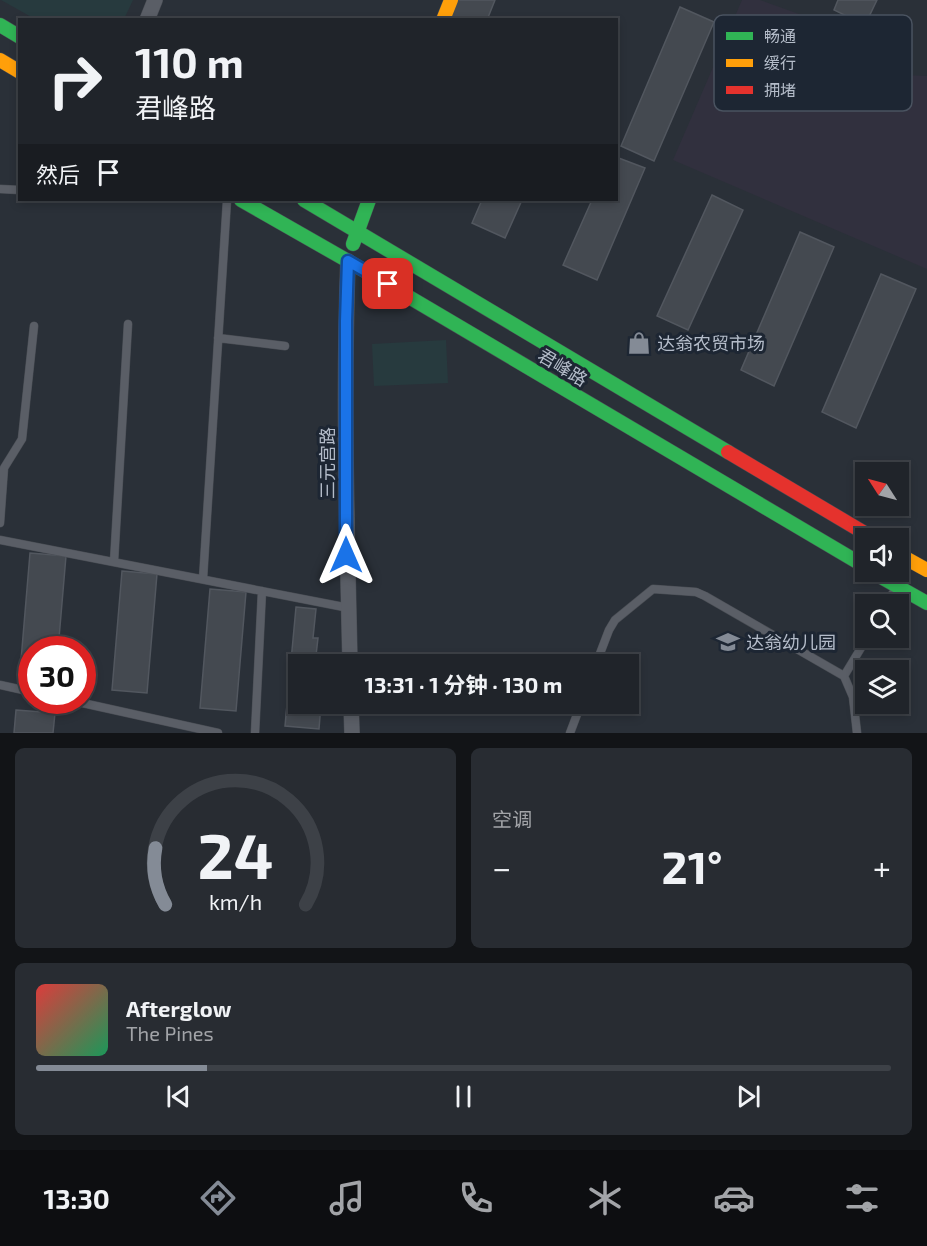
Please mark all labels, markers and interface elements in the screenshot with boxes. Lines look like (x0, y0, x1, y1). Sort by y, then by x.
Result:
legend (714, 15, 912, 111)
text: 畅通 (764, 26, 796, 45)
text: 110 m (135, 36, 244, 86)
icon: right (36, 42, 114, 120)
text: 缓行 (764, 53, 796, 72)
text: 拥堵 (764, 80, 796, 99)
text: 君峰路 (135, 91, 216, 123)
icon: arrive (92, 156, 125, 189)
text: 然后 (36, 161, 80, 187)
pin (362, 258, 413, 309)
icon: arrive (371, 267, 404, 300)
shop icon: 达翁农贸市场 (626, 330, 652, 356)
place label: 达翁农贸市场 (657, 332, 765, 354)
street label: 君峰路 (534, 344, 592, 390)
street label: 三元宫路 (316, 427, 338, 499)
north arrow (855, 462, 909, 516)
map controls (855, 462, 909, 714)
position arrow (314, 523, 378, 587)
button: sound (855, 528, 909, 582)
button: search (855, 594, 909, 648)
school or university icon: 达翁幼儿园 (715, 629, 741, 655)
place label: 达翁幼儿园 (746, 631, 836, 653)
speed limit sign: 30 (18, 636, 96, 714)
button: layers (855, 660, 909, 714)
text: 13:31 · 1 分钟 · 130 m (365, 671, 562, 697)
text: 空调 (492, 807, 532, 831)
text: 24 (197, 817, 273, 892)
text: 21° (662, 839, 723, 893)
text: − (492, 847, 511, 887)
text: + (873, 847, 891, 887)
text: km/h (209, 889, 262, 914)
text: Afterglow (126, 995, 231, 1021)
text: The Pines (126, 1021, 214, 1045)
icon: previous (162, 1080, 195, 1113)
icon: pause (447, 1080, 480, 1113)
icon: next (732, 1080, 765, 1113)
icon: directions (197, 1177, 239, 1219)
icon: music (326, 1177, 368, 1219)
icon: phone (455, 1177, 497, 1219)
icon: climate (584, 1177, 626, 1219)
icon: car (713, 1177, 755, 1219)
icon: filters (841, 1177, 883, 1219)
text: 13:30 (43, 1182, 110, 1214)

